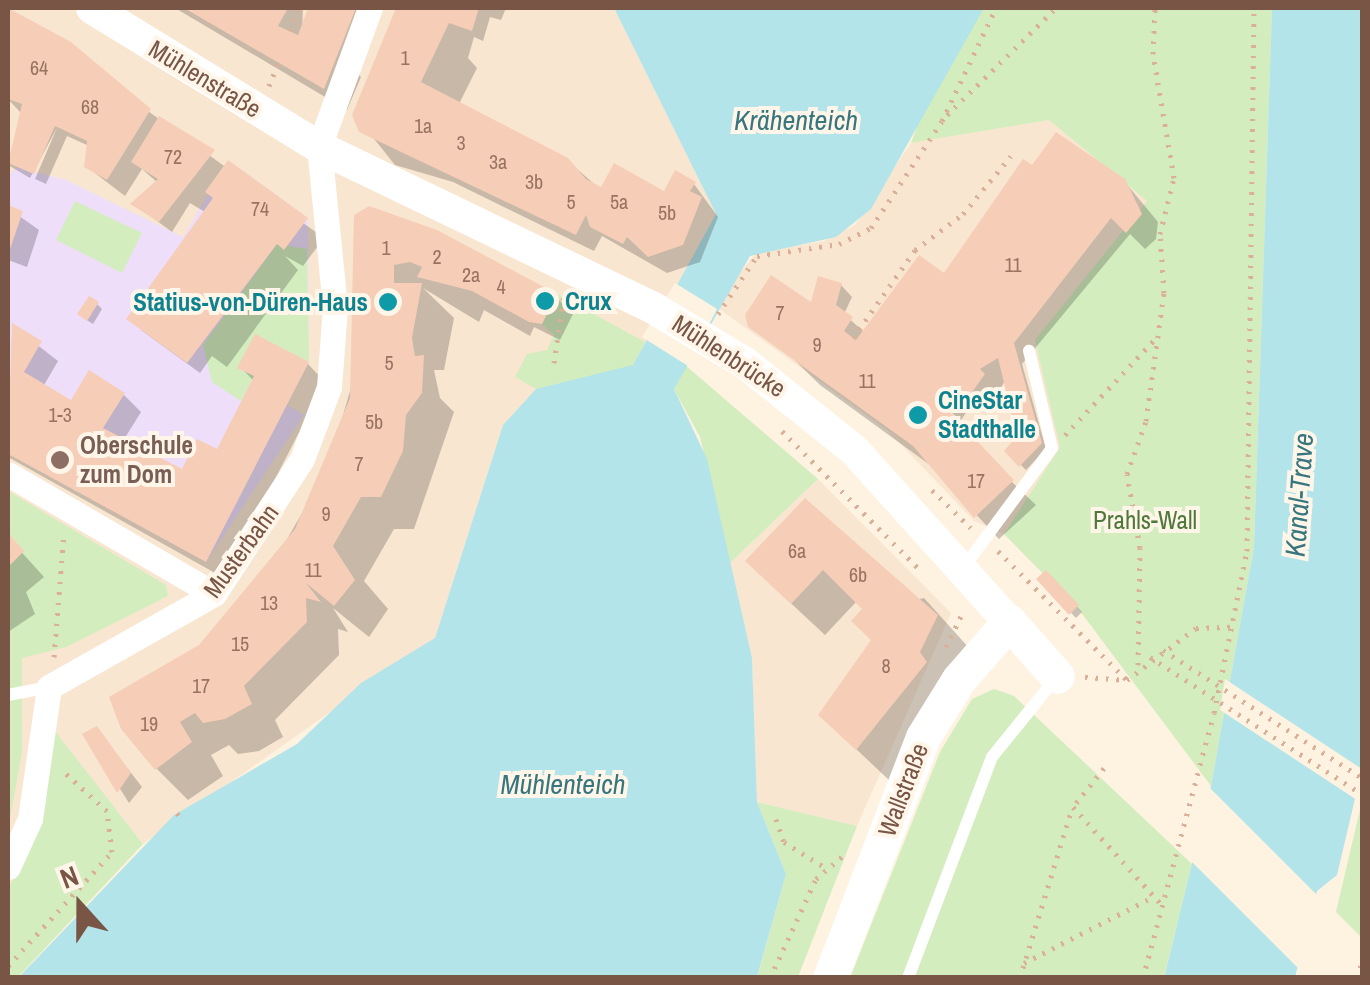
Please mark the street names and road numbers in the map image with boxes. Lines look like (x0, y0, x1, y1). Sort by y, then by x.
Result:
street label: Mühlenstraße (144, 34, 266, 124)
street label: Mühlenbrücke (667, 308, 791, 404)
street label: Musterbahn (197, 498, 285, 604)
street label: Wallstraße (872, 739, 934, 841)

